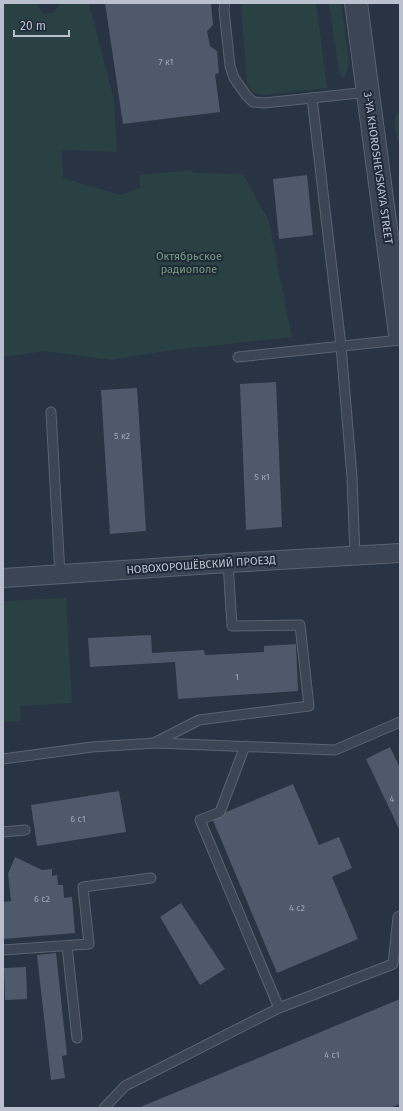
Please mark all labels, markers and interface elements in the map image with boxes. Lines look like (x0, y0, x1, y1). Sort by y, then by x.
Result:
scale bar (14, 12, 69, 38)
text: 20 m (20, 19, 46, 33)
house number: 7 к1 (159, 57, 173, 67)
street label: 3-YA KHOROSHEVSKAYA STREET (361, 91, 395, 245)
park label: Октябрьское радиополе (156, 250, 222, 276)
house number: 5 к2 (114, 431, 130, 441)
house number: 5 к1 (254, 472, 270, 482)
street label: НОВОХОРОШЁВСКИЙ ПРОЕЗД (126, 552, 276, 577)
house number: 1 (235, 672, 239, 682)
house number: 4 (390, 794, 395, 804)
house number: 6 с1 (70, 814, 86, 824)
house number: 6 с2 (34, 894, 50, 904)
house number: 4 с2 (289, 903, 305, 913)
house number: 4 с1 (324, 1050, 340, 1060)

